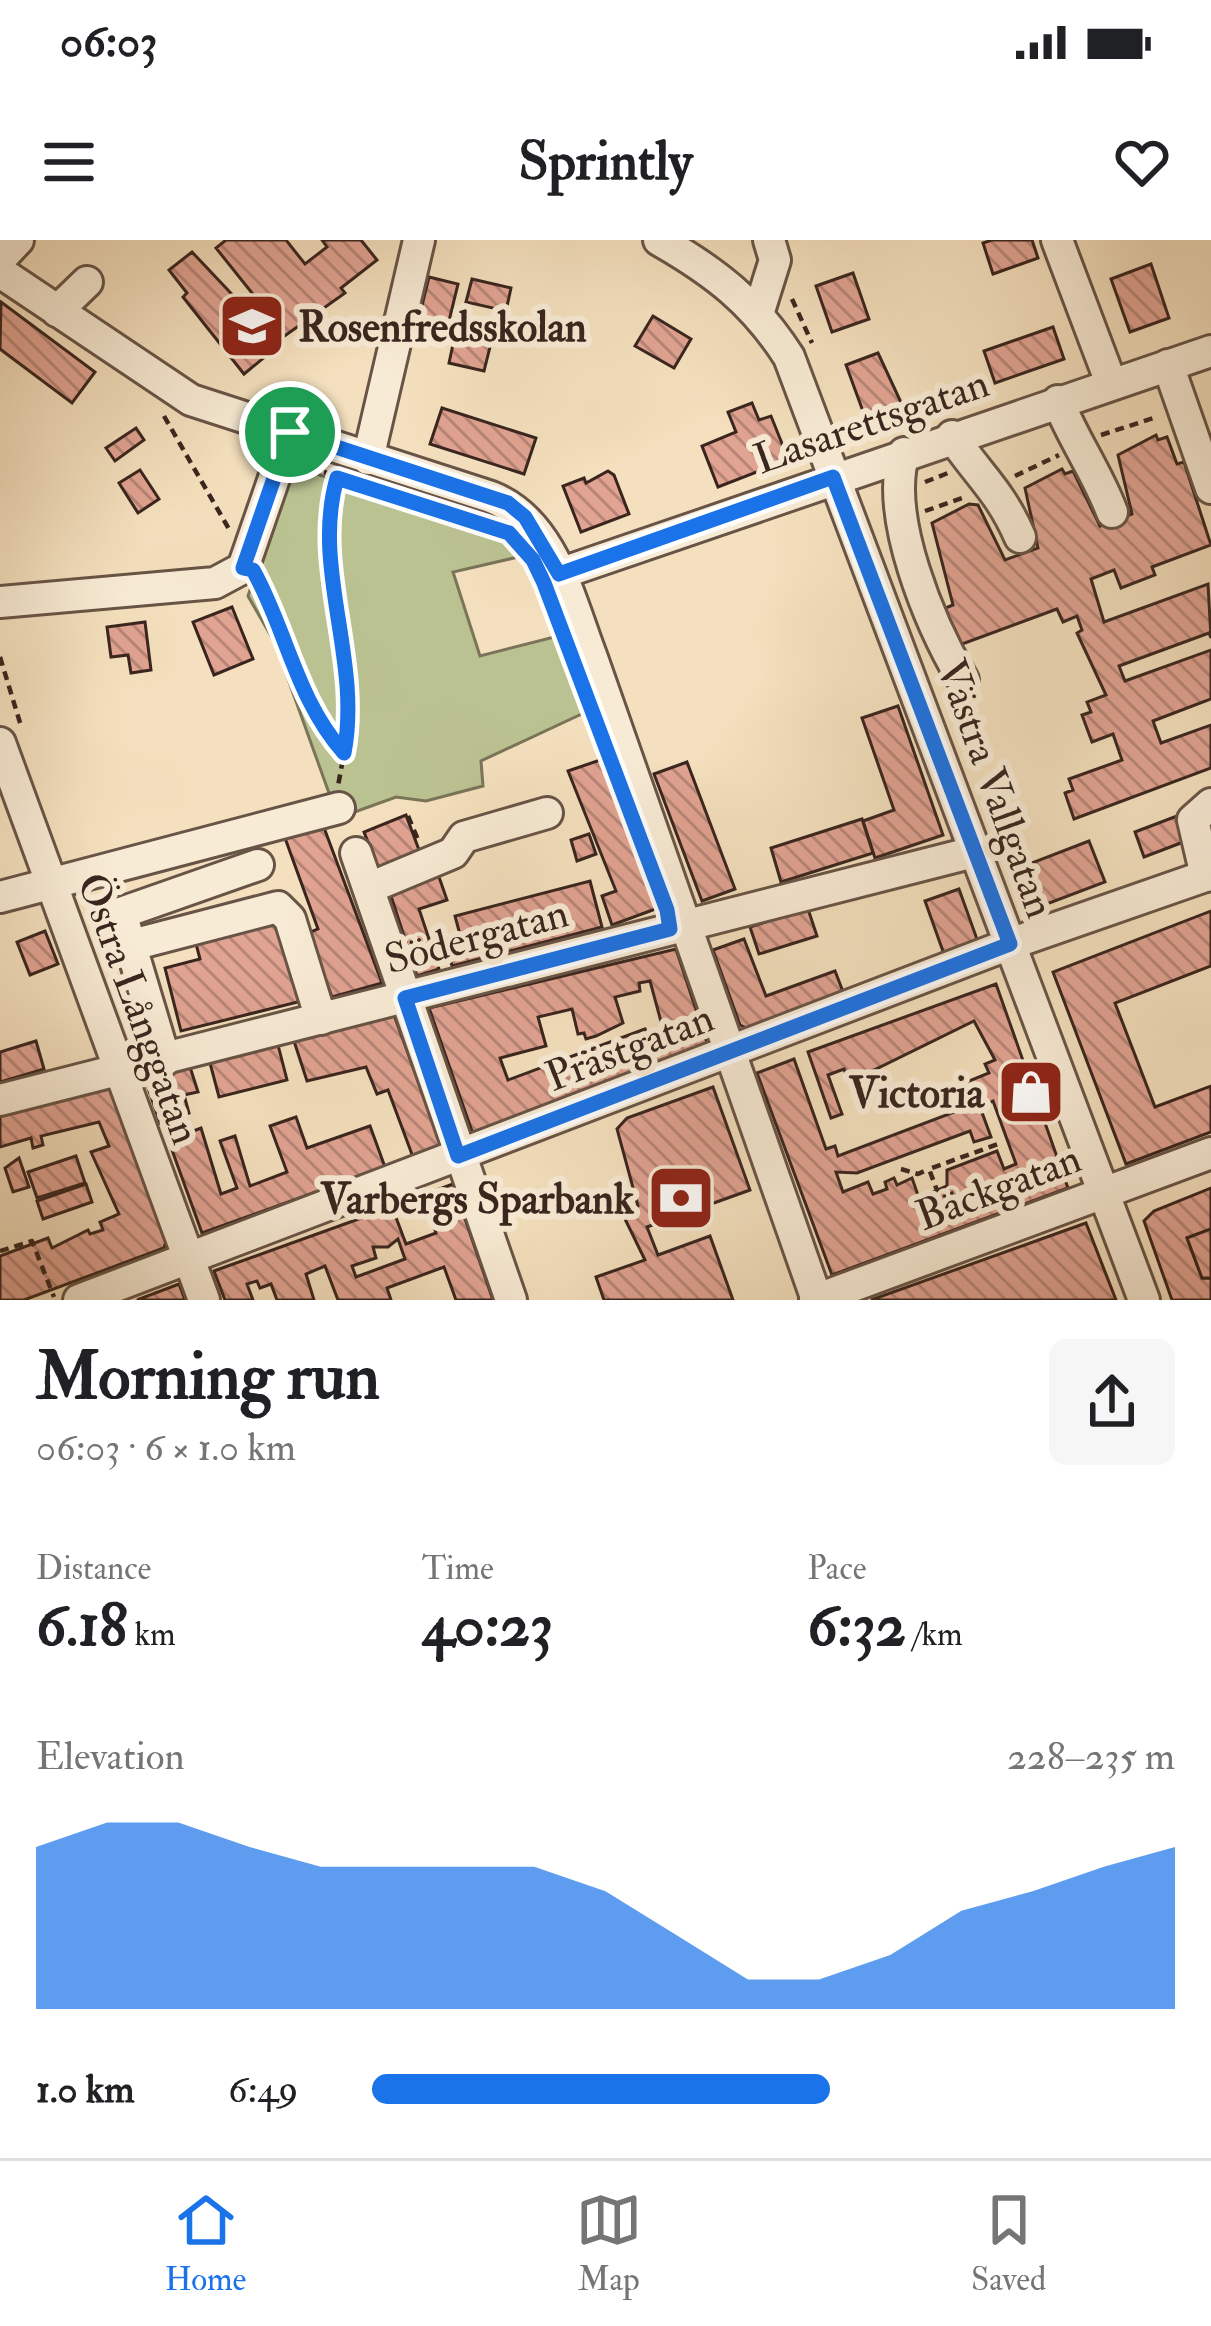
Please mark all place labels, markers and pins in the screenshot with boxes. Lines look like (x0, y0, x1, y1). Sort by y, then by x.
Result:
school or university icon: Rosenfredsskolan (217, 291, 287, 361)
place label: Rosenfredsskolan (298, 302, 587, 354)
pin (239, 381, 341, 483)
shop icon: Victoria (996, 1057, 1066, 1127)
place label: Victoria (849, 1068, 986, 1120)
bank icon: Varbergs Sparbank (646, 1163, 716, 1233)
place label: Varbergs Sparbank (320, 1174, 635, 1226)

